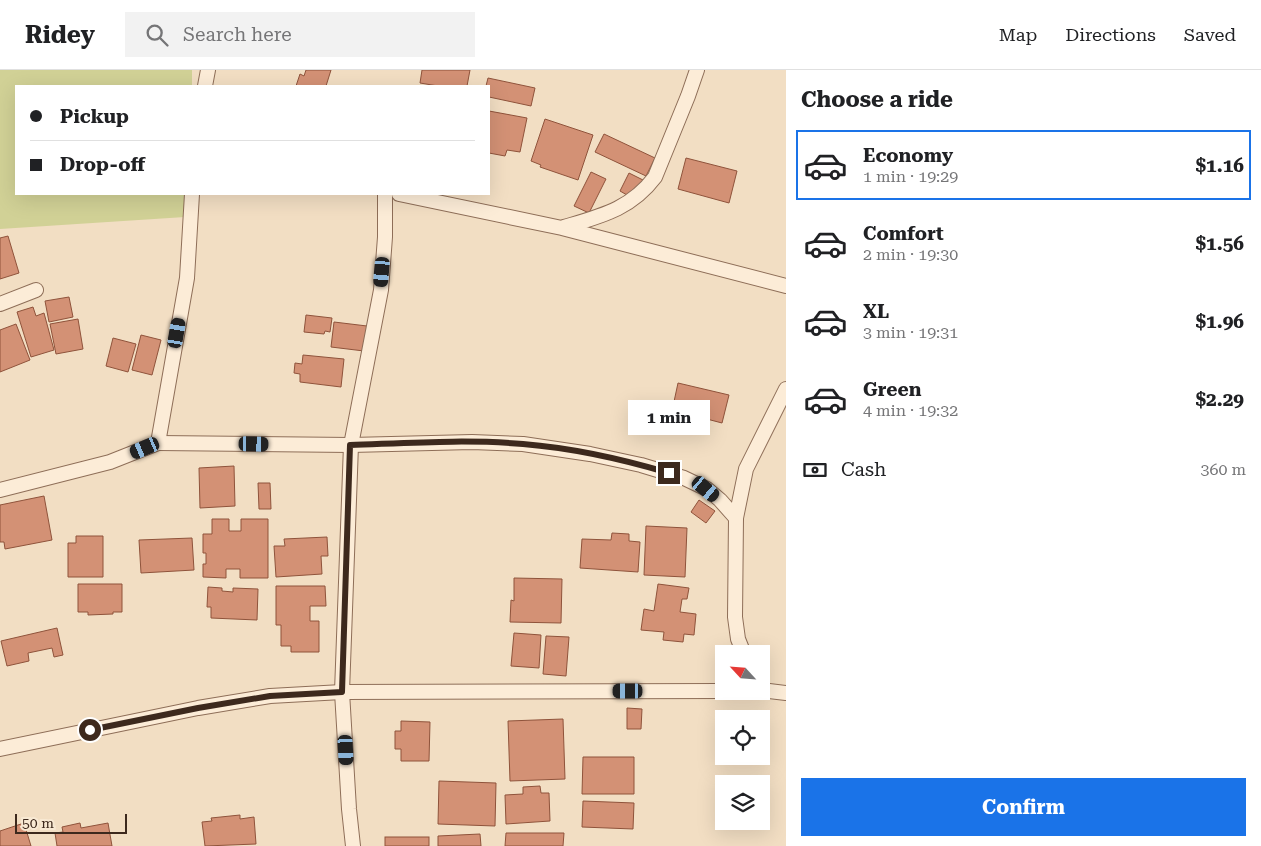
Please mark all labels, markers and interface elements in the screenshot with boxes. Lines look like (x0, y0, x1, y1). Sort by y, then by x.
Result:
search box (125, 12, 475, 57)
text: Ridey (25, 21, 95, 49)
icon: search (143, 21, 171, 49)
text: Search here (183, 23, 292, 46)
text: Map (999, 24, 1037, 45)
text: Directions (1065, 24, 1156, 45)
text: Saved (1184, 24, 1236, 45)
text: Choose a ride (801, 87, 953, 112)
text: Pickup (60, 105, 129, 128)
icon: car (803, 143, 848, 188)
text: Economy (863, 144, 953, 167)
text: Drop-off (60, 153, 145, 176)
text: $1.16 (1195, 154, 1244, 177)
text: 1 min · 19:29 (863, 167, 958, 186)
icon: car (803, 221, 848, 266)
text: Comfort (863, 222, 944, 245)
text: $1.56 (1195, 232, 1244, 255)
text: 2 min · 19:30 (863, 245, 958, 264)
car (373, 256, 390, 288)
icon: car (803, 299, 848, 344)
text: XL (863, 300, 889, 323)
text: $1.96 (1195, 310, 1244, 333)
car (167, 317, 186, 349)
text: 3 min · 19:31 (863, 323, 958, 342)
icon: car (803, 377, 848, 422)
text: Green (863, 378, 921, 401)
text: $2.29 (1195, 388, 1244, 411)
callout: 1 min (628, 400, 710, 436)
text: 4 min · 19:32 (863, 401, 958, 420)
text: 1 min (647, 408, 691, 427)
car (128, 435, 161, 461)
car (238, 436, 269, 452)
icon: cash (801, 456, 829, 484)
text: Cash (841, 458, 886, 481)
text: 360 m (1200, 460, 1246, 479)
route end (658, 462, 680, 484)
car (689, 474, 722, 504)
north arrow (715, 645, 770, 700)
map controls (715, 645, 770, 830)
car (613, 684, 643, 699)
button: locate (715, 710, 770, 765)
route start (79, 719, 101, 741)
car (337, 735, 354, 765)
button: layers (715, 775, 770, 830)
button: Confirm (801, 778, 1246, 836)
scale bar (15, 811, 128, 834)
text: 50 m (22, 815, 54, 831)

